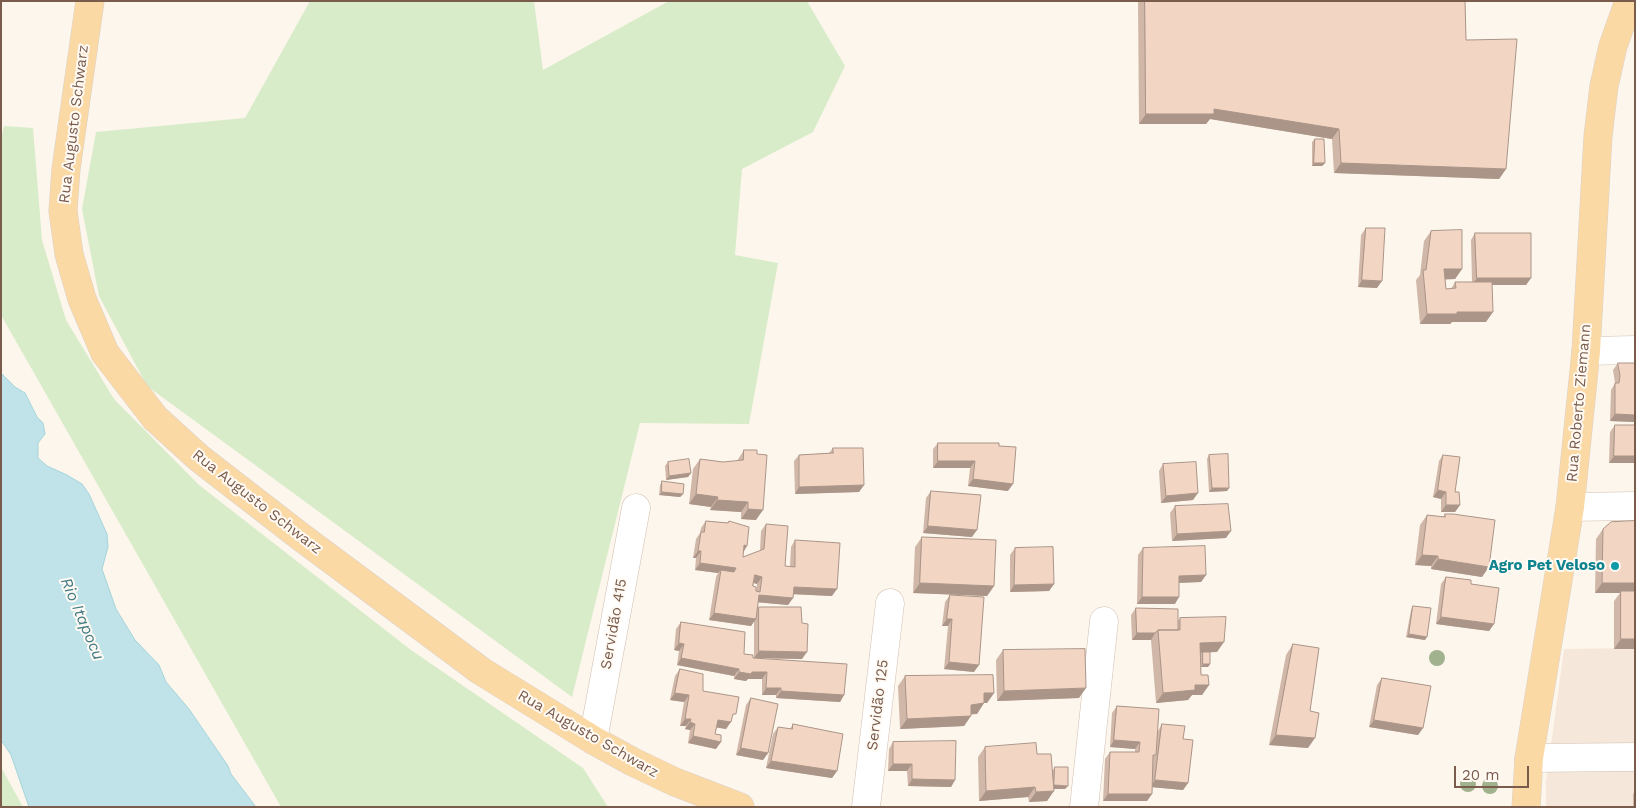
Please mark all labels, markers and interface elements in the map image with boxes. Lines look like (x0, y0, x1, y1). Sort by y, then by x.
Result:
street label: Rua Augusto Schwarz (55, 44, 93, 204)
street label: Rua Roberto Ziemann (1563, 323, 1595, 483)
street label: Rua Augusto Schwarz (189, 446, 325, 558)
place label: Agro Pet Veloso (1489, 557, 1605, 575)
marker: Agro Pet Veloso (1609, 560, 1621, 572)
water label: Rio Itapocu (56, 575, 108, 663)
street label: Servidão 415 (597, 577, 631, 671)
street label: Servidão 125 (863, 658, 893, 752)
street label: Rua Augusto Schwarz (514, 686, 662, 782)
scale bar (1456, 756, 1531, 788)
text: 20 m (1462, 766, 1500, 784)

